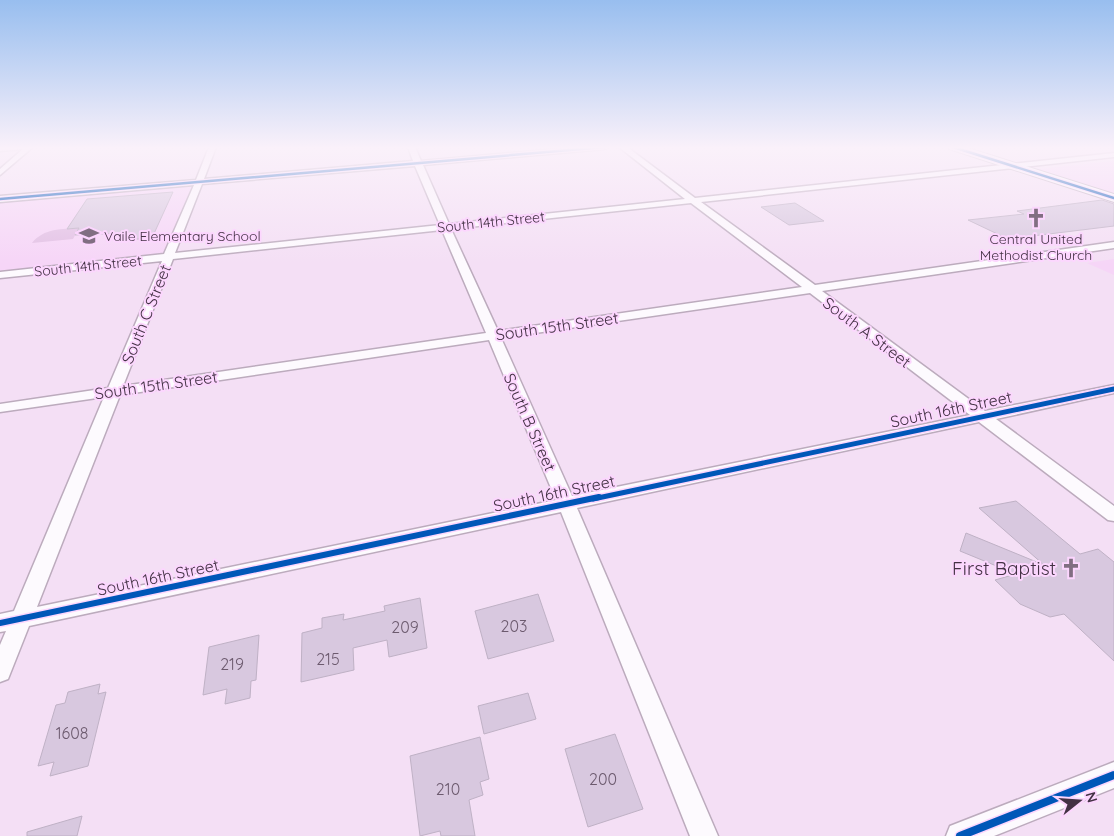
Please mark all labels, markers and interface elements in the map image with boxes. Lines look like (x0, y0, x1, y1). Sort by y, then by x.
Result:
street label: South 14th Street (436, 207, 546, 237)
church icon: Central United Methodist Church (1025, 207, 1047, 229)
school or university icon: Vaile Elementary School (78, 225, 100, 247)
place label: Vaile Elementary School (104, 227, 261, 245)
place label: Central United Methodist Church (980, 230, 1092, 264)
street label: South 14th Street (33, 251, 143, 281)
street label: South C Street (117, 261, 175, 367)
street label: South A Street (819, 292, 915, 372)
street label: South 15th Street (494, 307, 620, 345)
street label: South 15th Street (93, 366, 219, 404)
street label: South B Street (499, 370, 561, 474)
street label: South 16th Street (888, 386, 1014, 432)
street label: South 16th Street (491, 470, 617, 516)
street label: South 16th Street (95, 554, 221, 600)
place label: First Baptist (952, 556, 1056, 580)
church icon: First Baptist (1060, 557, 1082, 579)
house number: 203 (501, 616, 527, 636)
house number: 209 (391, 617, 419, 637)
house number: 215 (316, 649, 340, 669)
house number: 219 (220, 654, 244, 674)
house number: 1608 (56, 723, 88, 743)
house number: 200 (589, 769, 617, 789)
north arrow (1054, 776, 1104, 826)
house number: 210 (436, 779, 460, 799)
text: N (1081, 790, 1102, 805)

